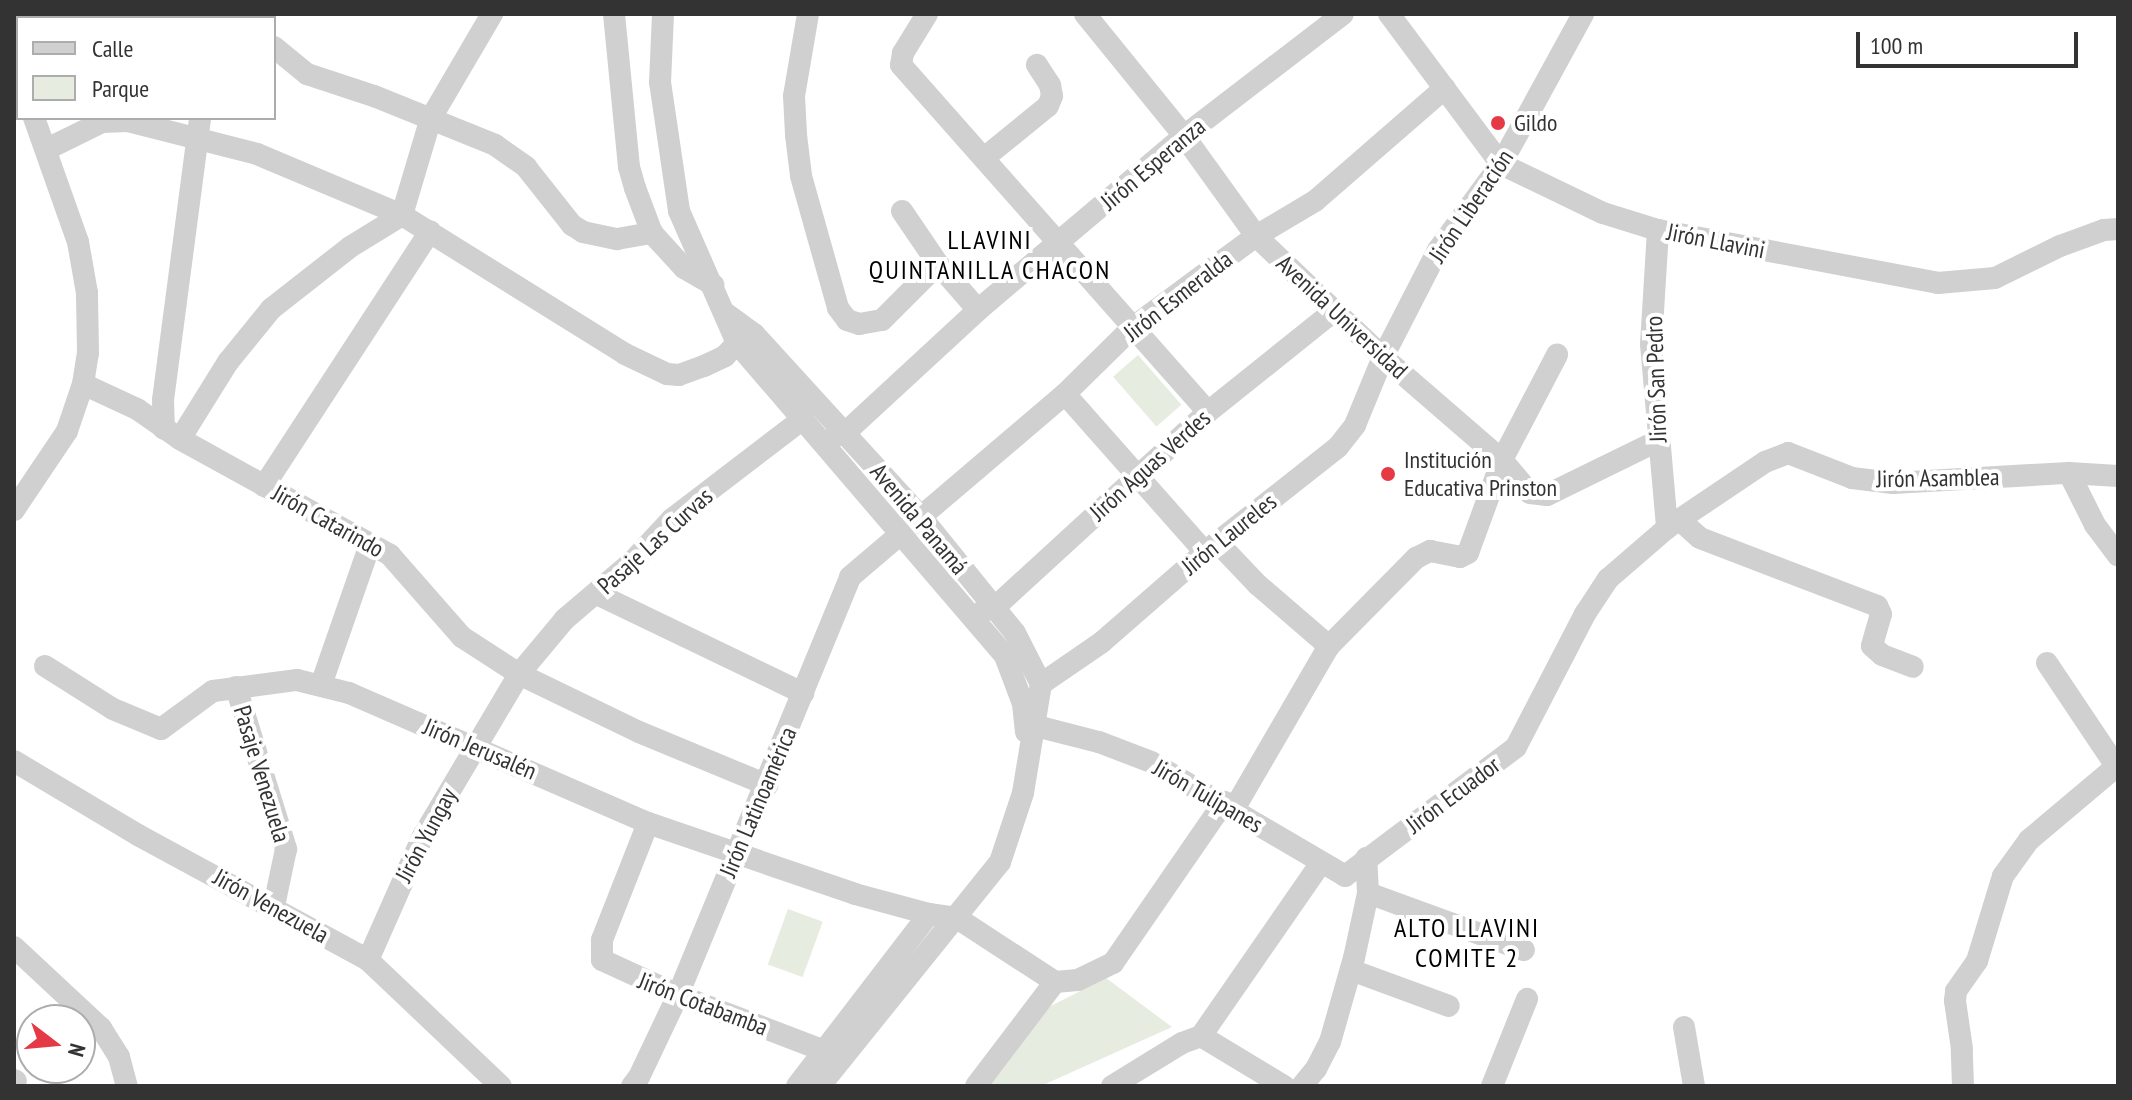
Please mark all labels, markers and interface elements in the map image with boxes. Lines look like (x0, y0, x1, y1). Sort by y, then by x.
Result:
legend (16, 16, 276, 120)
scale bar (1860, 16, 2082, 66)
text: 100 m (1870, 30, 1923, 61)
text: Calle (92, 33, 133, 64)
text: Parque (92, 73, 149, 104)
place label: Gildo (1514, 109, 1557, 137)
street label: Jirón Esperanza (1095, 112, 1211, 216)
marker: Gildo (1489, 114, 1507, 132)
street label: Jirón Liberación (1423, 144, 1519, 268)
street label: Jirón Llavini (1665, 217, 1767, 265)
district label: LLAVINI QUINTANILLA CHACON (868, 224, 1112, 286)
street label: Jirón Esmeralda (1118, 245, 1238, 347)
street label: Avenida Universidad (1271, 249, 1413, 385)
street label: Jirón San Pedro (1639, 315, 1673, 443)
street label: Jirón Aguas Verdes (1083, 403, 1217, 527)
place label: Institución Educativa Prinston (1404, 446, 1557, 502)
street label: Avenida Panamá (864, 458, 974, 580)
street label: Jirón Asamblea (1876, 463, 2000, 493)
marker: Institución Educativa Prinston (1379, 465, 1397, 483)
street label: Jirón Catarindo (267, 479, 389, 563)
street label: Pasaje Las Curvas (592, 482, 718, 600)
street label: Jirón Laureles (1176, 487, 1282, 581)
street label: Pasaje Venezuela (227, 702, 297, 846)
street label: Jirón Jerusalén (419, 712, 541, 786)
street label: Jirón Latinoamérica (713, 722, 803, 882)
street label: Jirón Ecuador (1401, 750, 1505, 840)
street label: Jirón Tulipanes (1148, 753, 1268, 839)
street label: Jirón Yungay (389, 783, 463, 887)
street label: Jirón Venezuela (208, 862, 334, 950)
district label: ALTO LLAVINI COMITE 2 (1394, 912, 1540, 974)
street label: Jirón Cotabamba (634, 966, 772, 1042)
north arrow (16, 1004, 96, 1084)
text: N (62, 1040, 92, 1060)

